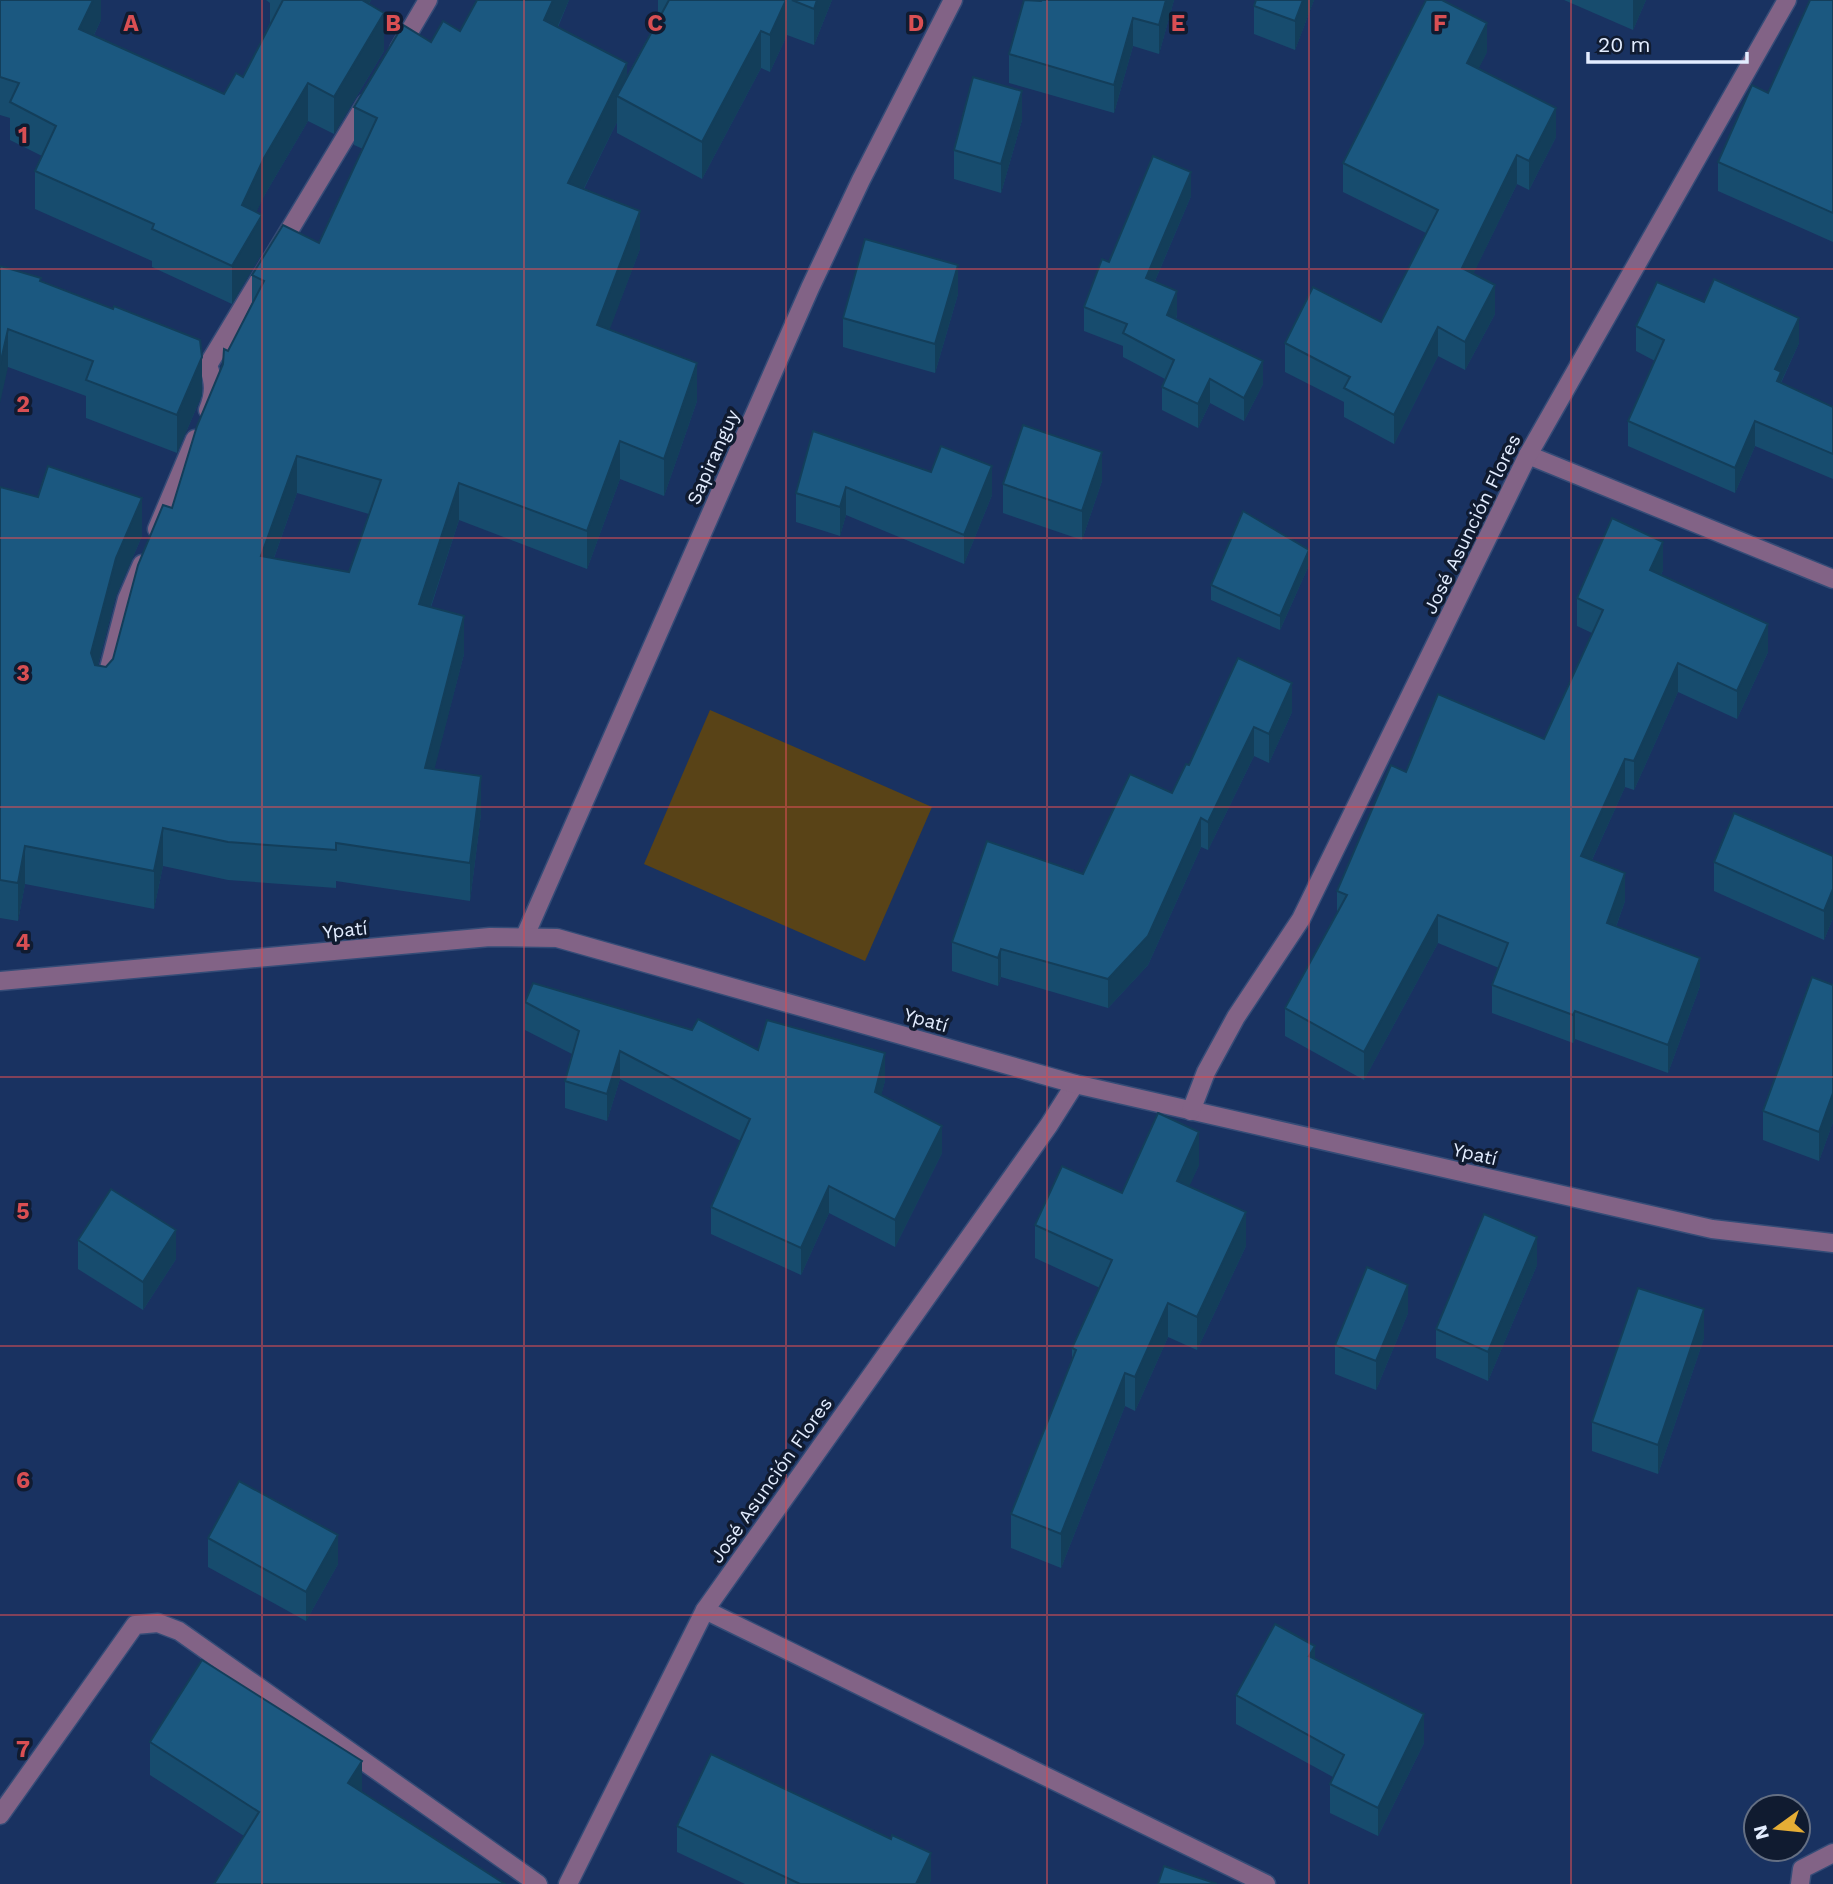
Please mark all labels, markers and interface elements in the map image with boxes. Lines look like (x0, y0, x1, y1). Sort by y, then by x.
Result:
text: A (123, 10, 139, 37)
text: B (385, 10, 401, 37)
text: C (647, 10, 663, 37)
text: D (908, 10, 924, 37)
text: E (1171, 10, 1185, 37)
text: F (1433, 10, 1447, 37)
scale bar (1588, 21, 1747, 65)
text: 20 m (1598, 32, 1650, 57)
text: 1 (18, 122, 28, 149)
text: 2 (16, 391, 30, 418)
street label: Sapiranguy (682, 406, 744, 508)
street label: José Asunción Flores (1418, 430, 1526, 618)
text: 3 (16, 660, 30, 687)
street label: Ypatí (321, 916, 369, 944)
text: 4 (16, 929, 31, 956)
street label: Ypatí (901, 1003, 951, 1037)
street label: Ypatí (1450, 1138, 1500, 1170)
text: 5 (16, 1198, 30, 1225)
street label: José Asunción Flores (705, 1393, 837, 1567)
text: 6 (16, 1467, 30, 1494)
text: 7 (16, 1736, 30, 1763)
north arrow (1742, 1793, 1812, 1863)
text: N (1748, 1822, 1774, 1842)

